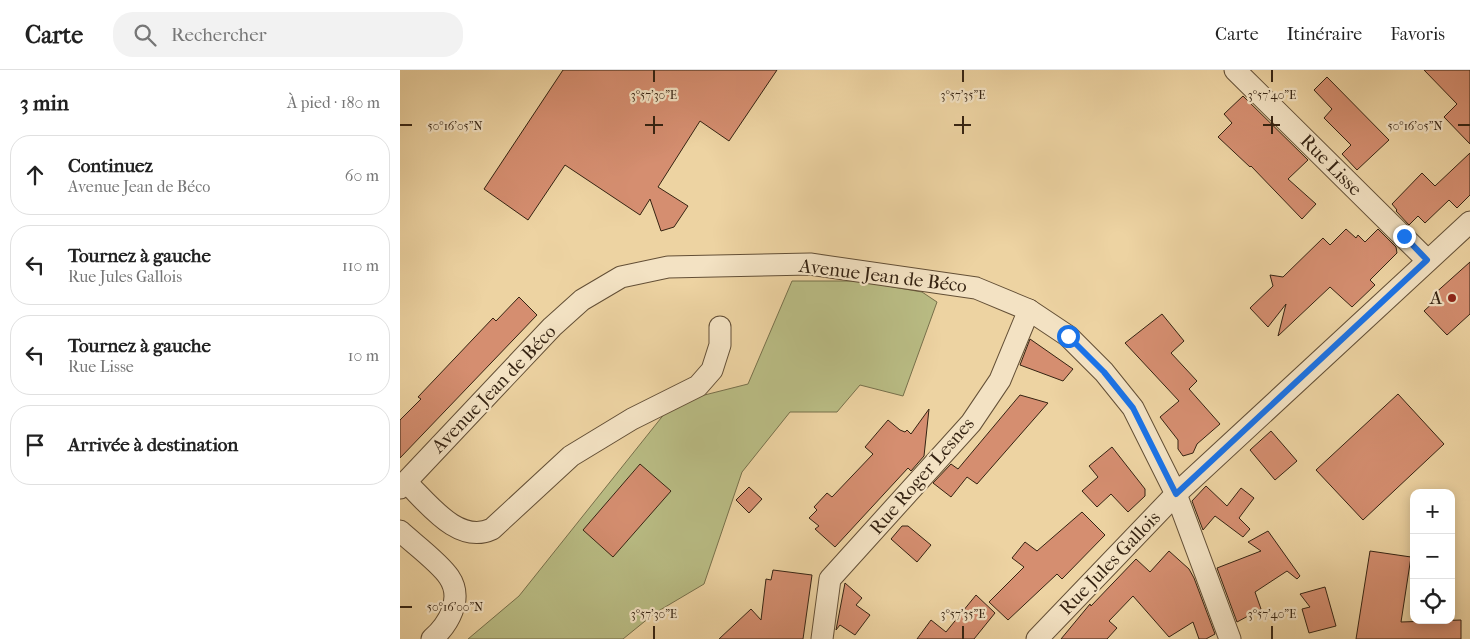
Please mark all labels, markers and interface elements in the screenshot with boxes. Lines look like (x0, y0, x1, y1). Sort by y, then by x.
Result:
search box (113, 12, 463, 57)
text: Carte (25, 21, 83, 49)
icon: search (131, 21, 159, 49)
text: Rechercher (171, 24, 267, 46)
text: Carte (1215, 24, 1259, 45)
text: Itinéraire (1287, 24, 1362, 45)
text: Favoris (1390, 24, 1445, 45)
text: 3°57'30"E (631, 88, 677, 102)
text: 3°57'35"E (941, 88, 985, 102)
text: 3°57'40"E (1248, 88, 1296, 102)
text: 3 min (20, 91, 69, 115)
text: À pied · 180 m (287, 93, 380, 112)
text: 50°16'05"N (427, 119, 483, 133)
text: 50°16'05"N (1387, 119, 1443, 133)
street label: Rue Lisse (1296, 130, 1366, 200)
text: Continuez (68, 155, 153, 177)
icon: ahead (21, 161, 49, 189)
text: 60 m (345, 166, 379, 185)
text: Avenue Jean de Béco (68, 177, 210, 196)
route end (1393, 225, 1416, 248)
text: Tournez à gauche (68, 245, 211, 267)
icon: left (21, 251, 49, 279)
street label: Avenue Jean de Béco (797, 255, 969, 297)
text: 110 m (342, 256, 379, 275)
text: Rue Jules Gallois (68, 267, 182, 286)
place label: A (1429, 287, 1443, 309)
marker: A (1446, 292, 1458, 304)
street label: Avenue Jean de Béco (427, 320, 561, 458)
route start (1057, 325, 1080, 348)
text: Tournez à gauche (68, 335, 211, 357)
icon: left (21, 341, 49, 369)
text: 10 m (348, 346, 379, 365)
text: Rue Lisse (68, 357, 134, 376)
street label: Rue Roger Lesnes (865, 413, 979, 539)
icon: arrive (21, 431, 49, 459)
text: Arrivée à destination (68, 434, 238, 456)
map controls (1410, 489, 1455, 624)
button: + (1410, 489, 1455, 534)
street label: Rue Jules Gallois (1055, 507, 1165, 619)
button: − (1410, 534, 1455, 579)
button: locate (1410, 579, 1455, 624)
text: 50°16'00"N (427, 600, 483, 614)
text: 3°57'30"E (631, 607, 677, 621)
text: 3°57'35"E (941, 607, 985, 621)
text: 3°57'40"E (1248, 607, 1296, 621)

